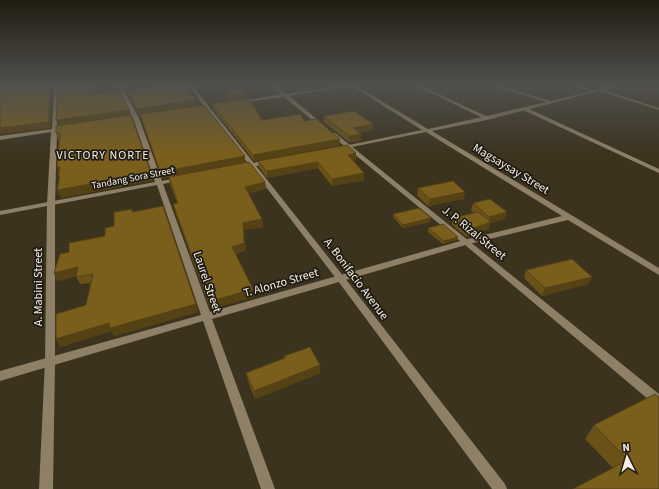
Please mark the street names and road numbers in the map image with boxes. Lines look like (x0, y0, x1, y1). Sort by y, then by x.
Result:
street label: Magsaysay Street (469, 139, 553, 199)
street label: Tandang Sora Street (90, 163, 176, 193)
street label: J. P. Rizal Street (438, 202, 510, 264)
street label: A. Bonifacio Avenue (320, 235, 392, 324)
street label: A. Mabini Street (30, 248, 47, 326)
street label: Laurel Street (189, 249, 225, 315)
street label: T. Alonzo Street (242, 264, 320, 302)

